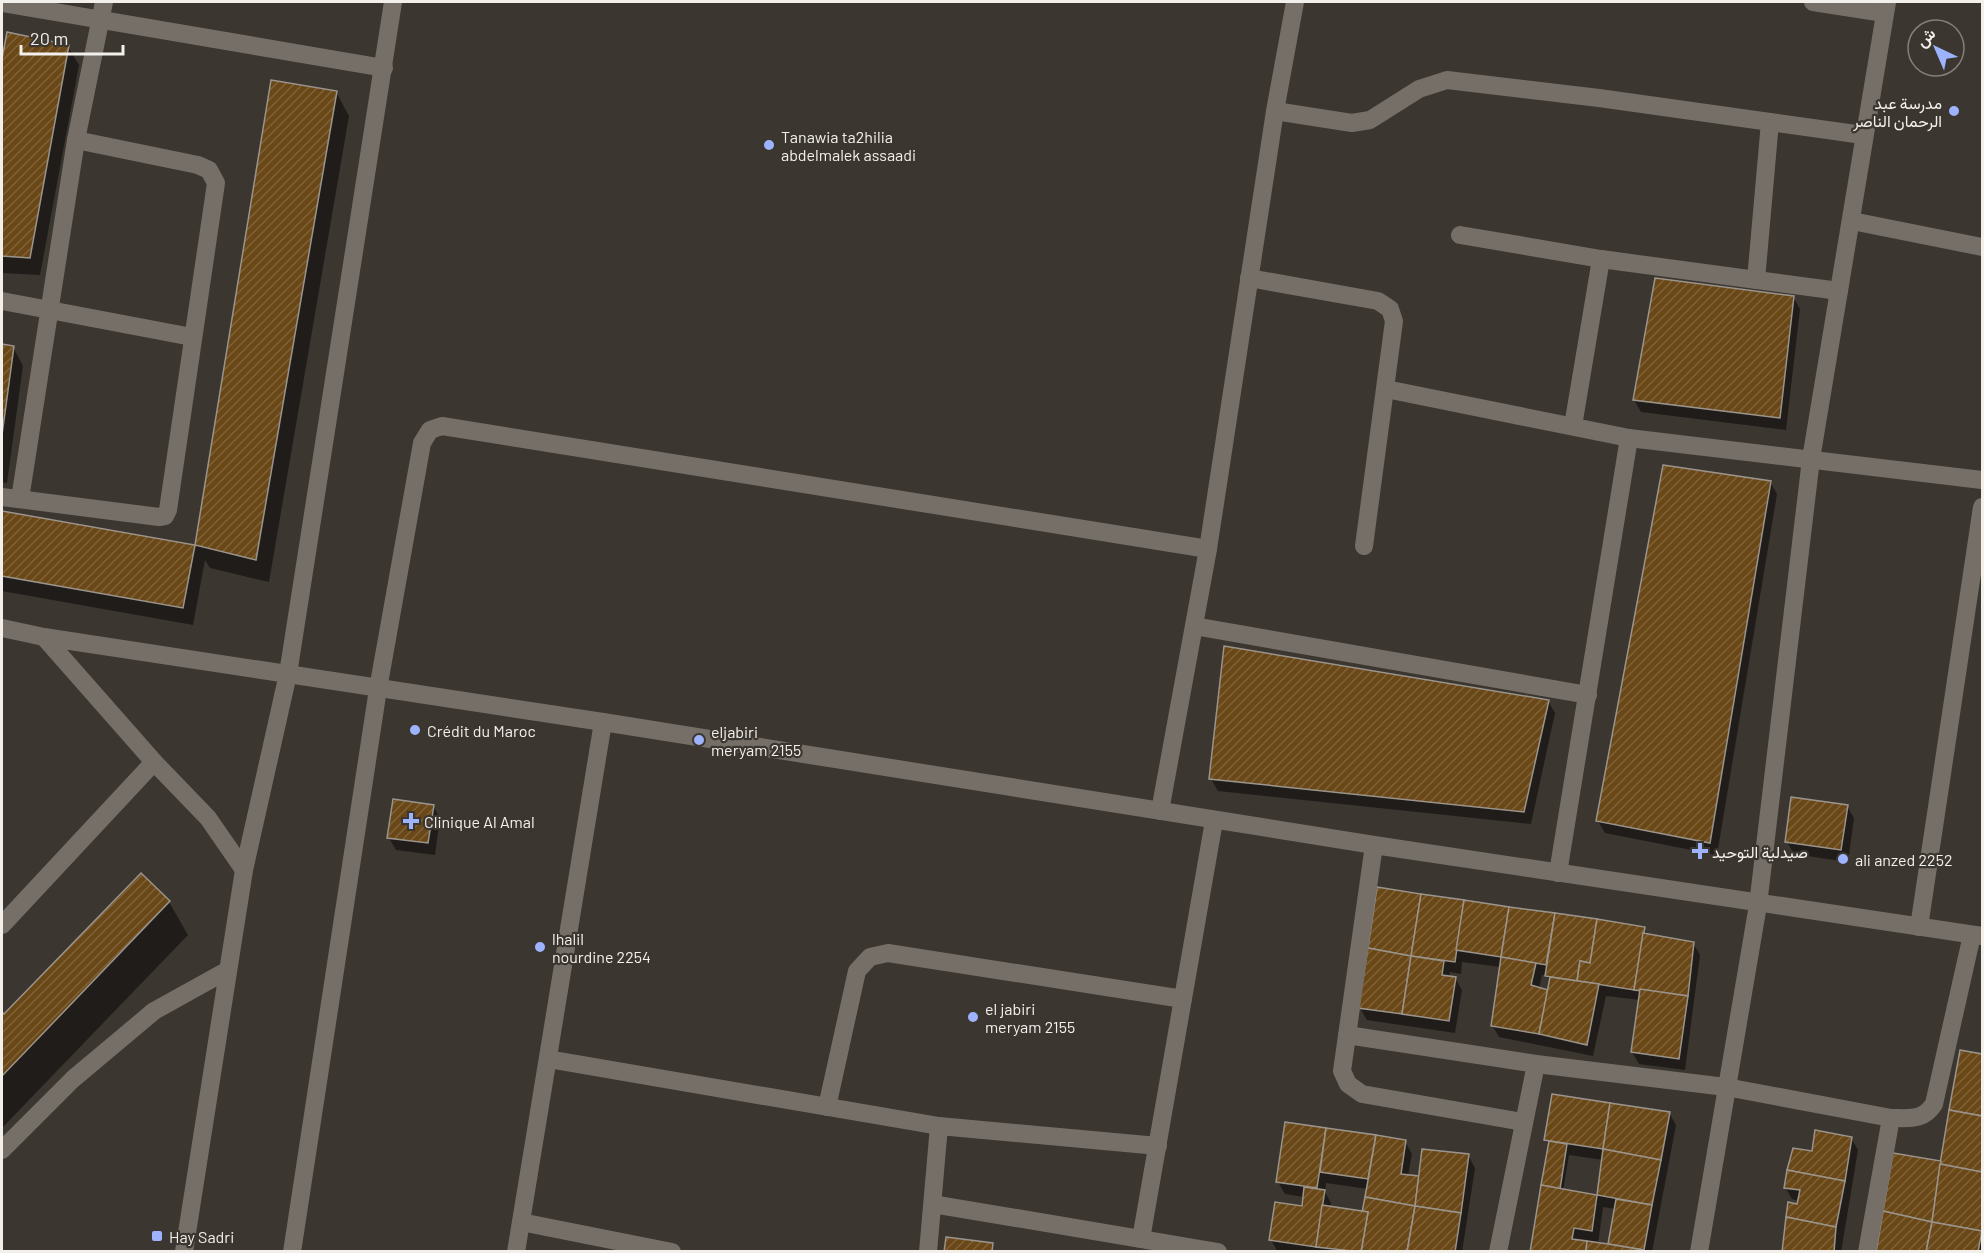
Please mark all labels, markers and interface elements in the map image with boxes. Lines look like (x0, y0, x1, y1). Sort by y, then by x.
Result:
scale bar (21, 18, 123, 56)
north arrow (1906, 18, 1966, 78)
text: ش (1912, 23, 1939, 51)
text: 20 m (30, 27, 68, 49)
place label: مدرسة عبد الرحمان الناصر (1852, 93, 1942, 132)
marker: مدرسة عبد الرحمان الناصر (1947, 104, 1961, 118)
place label: Tanawia ta2hilia abdelmalek assaadi (781, 127, 916, 164)
marker: Tanawia ta2hilia abdelmalek assaadi (762, 138, 776, 152)
place label: Crédit du Maroc (427, 721, 536, 740)
place label: eljabiri meryam 2155 (711, 722, 801, 759)
marker: Crédit du Maroc (408, 723, 422, 737)
marker: eljabiri meryam 2155 (692, 733, 706, 747)
marker: Clinique Al Amal (402, 812, 420, 830)
place label: Clinique Al Amal (424, 812, 535, 831)
place label: صيدلية التوحيد (1712, 842, 1808, 863)
marker: صيدلية التوحيد (1693, 844, 1707, 858)
place label: ali anzed 2252 (1855, 850, 1952, 869)
marker: ali anzed 2252 (1836, 852, 1850, 866)
place label: lhalil nourdine 2254 (552, 929, 651, 966)
marker: lhalil nourdine 2254 (533, 940, 547, 954)
place label: el jabiri meryam 2155 (985, 999, 1075, 1036)
marker: el jabiri meryam 2155 (966, 1010, 980, 1024)
place label: Hay Sadri (169, 1227, 234, 1246)
marker: Hay Sadri (150, 1229, 164, 1243)

